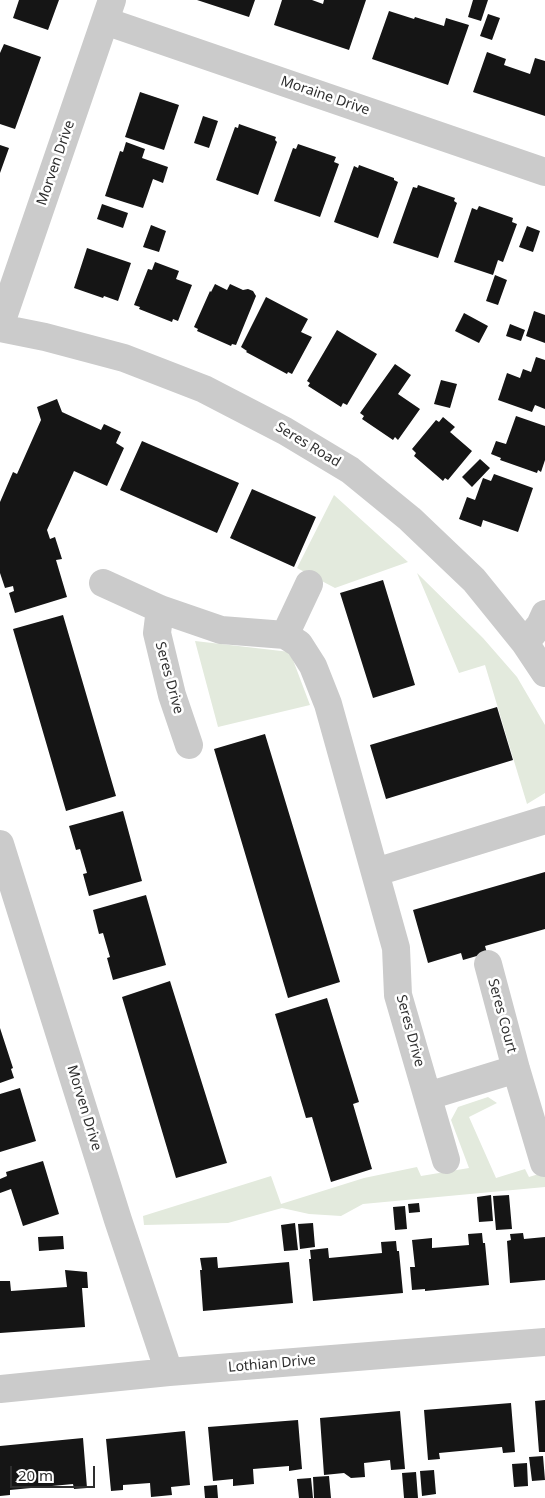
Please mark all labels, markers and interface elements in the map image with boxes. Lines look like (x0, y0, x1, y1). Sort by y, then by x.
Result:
street label: Moraine Drive (278, 73, 372, 119)
street label: Morven Drive (34, 118, 78, 208)
street label: Seres Road (272, 419, 344, 471)
street label: Seres Drive (151, 640, 187, 716)
street label: Seres Court (484, 977, 520, 1055)
street label: Seres Drive (392, 993, 428, 1069)
street label: Morven Drive (63, 1063, 105, 1153)
street label: Lothian Drive (227, 1352, 317, 1376)
scale bar (12, 1456, 98, 1488)
text: 20 m (18, 1465, 53, 1485)

